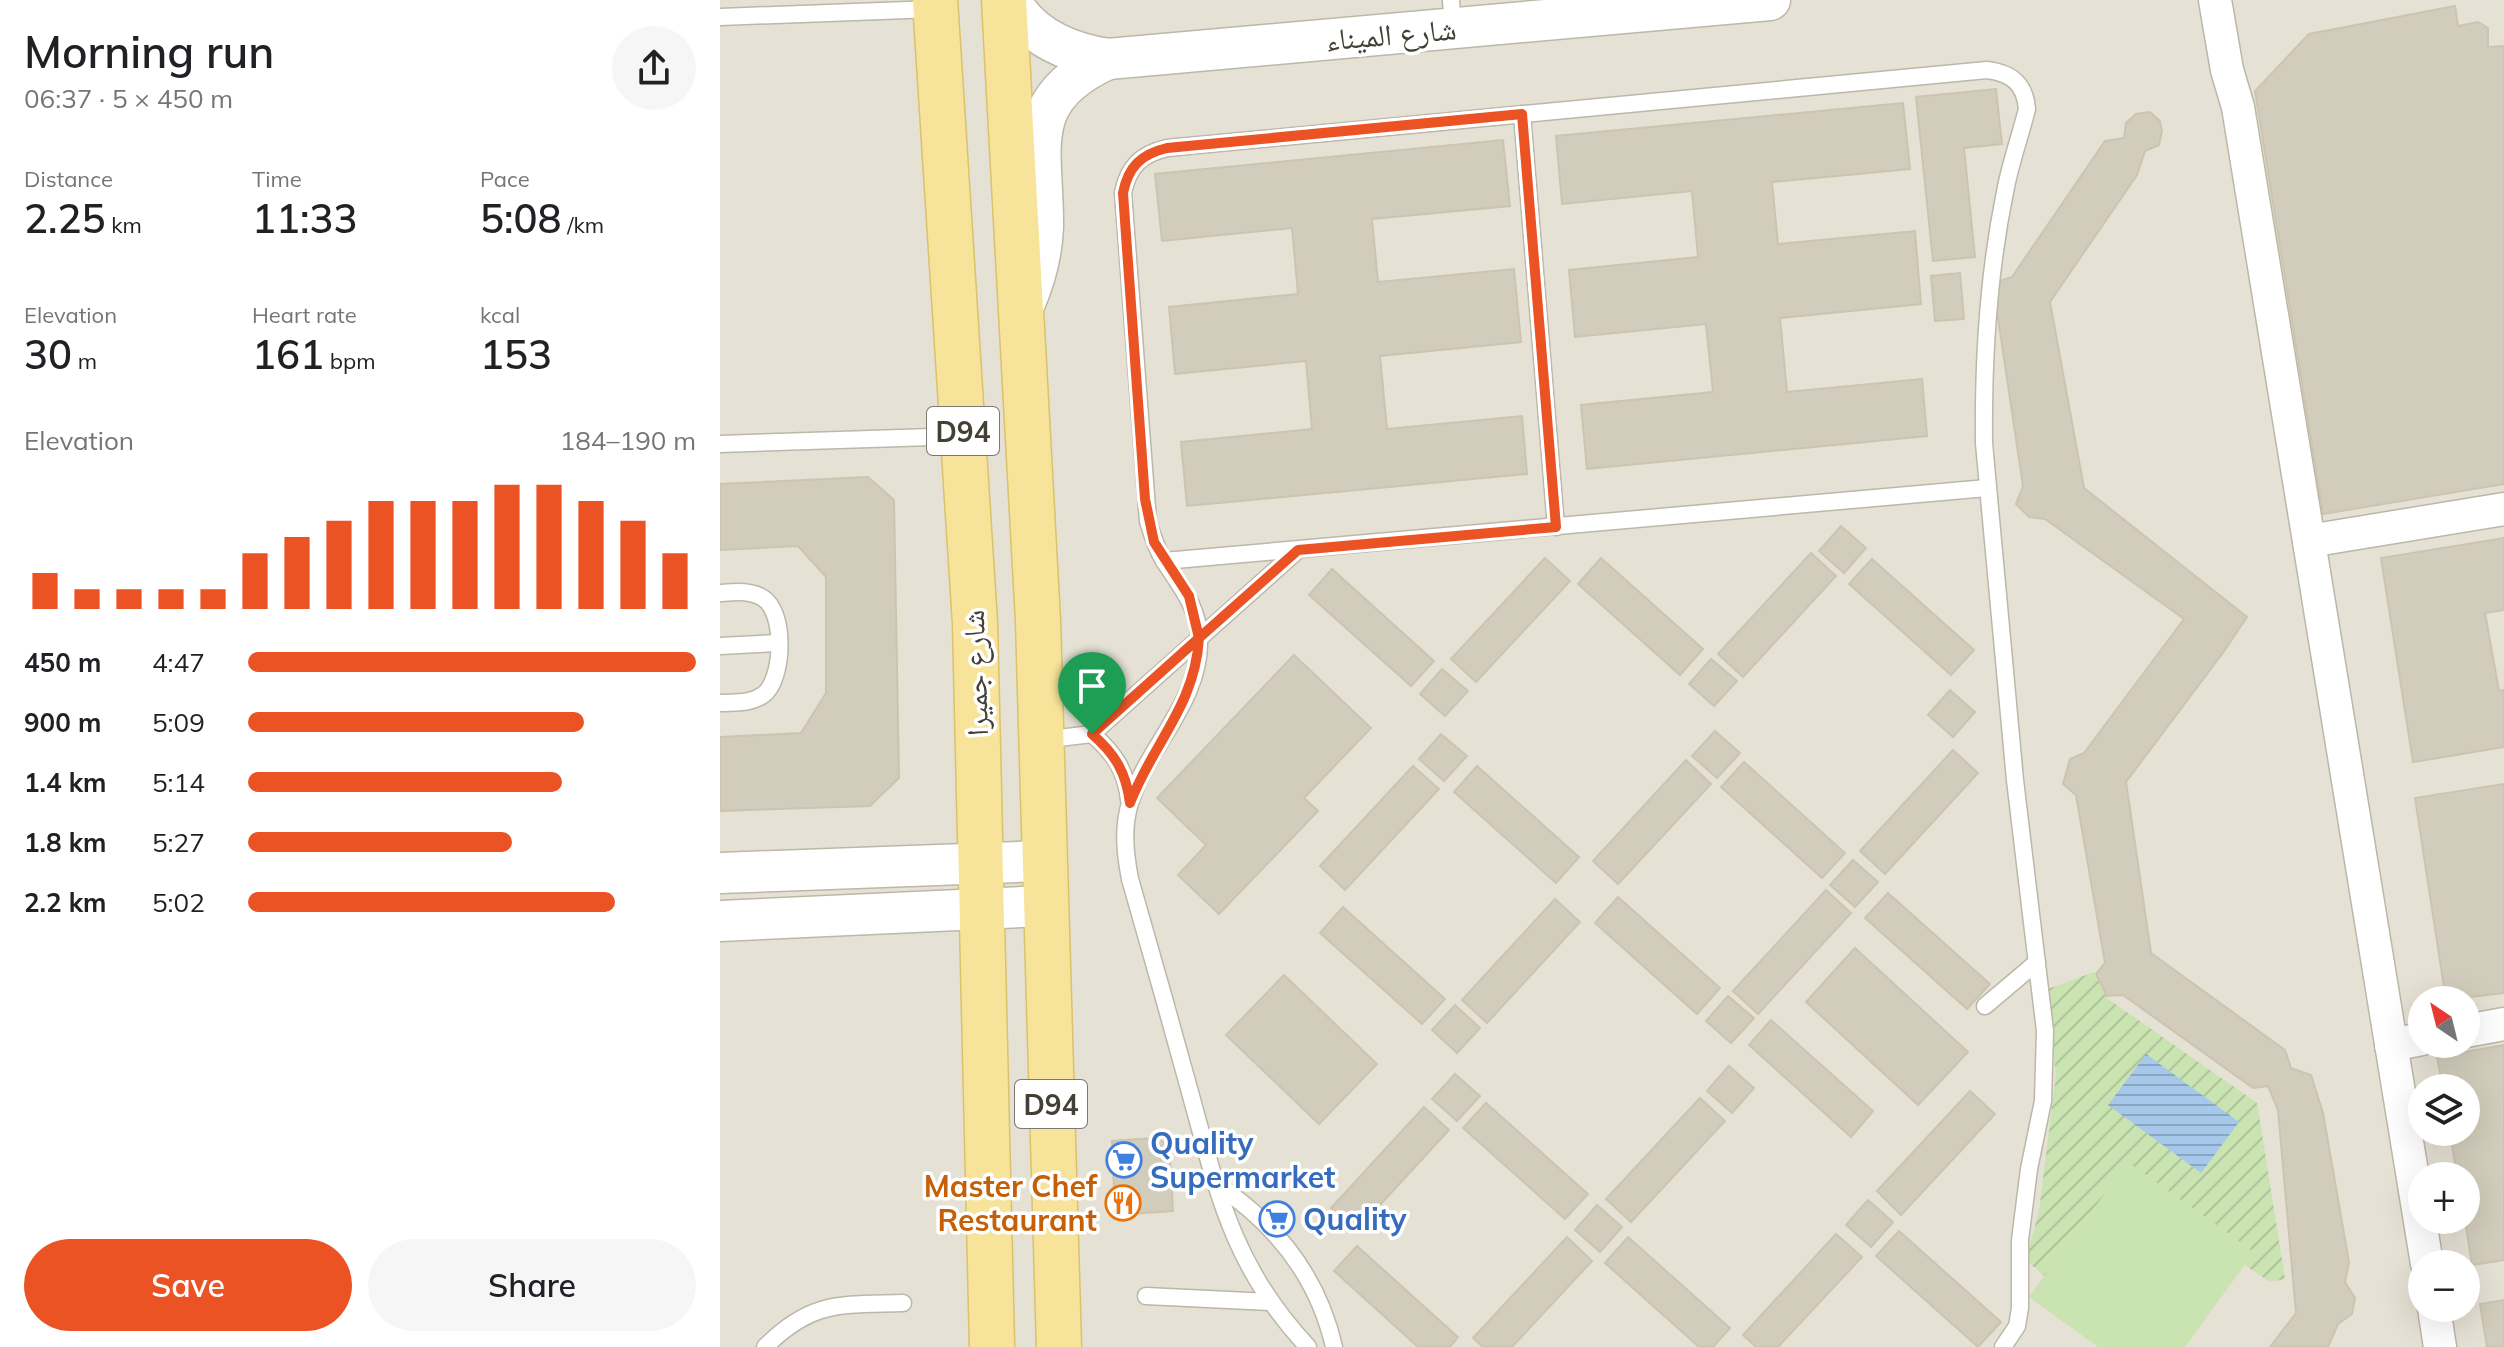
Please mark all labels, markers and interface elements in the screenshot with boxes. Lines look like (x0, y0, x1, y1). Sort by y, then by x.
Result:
street label: شارع الميناء (1324, 9, 1458, 60)
text: Morning run (24, 24, 274, 79)
button: share (612, 26, 696, 110)
text: 06:37 · 5 × 450 m (24, 82, 233, 115)
text: Distance (24, 165, 113, 193)
text: Time (252, 165, 302, 193)
text: Pace (480, 165, 530, 193)
text: 2.25 (24, 193, 105, 243)
text: 11:33 (252, 193, 357, 243)
text: 5:08 (480, 193, 561, 243)
text: km (105, 211, 142, 239)
text: /km (561, 211, 604, 239)
text: Elevation (24, 301, 117, 329)
text: Heart rate (252, 301, 357, 329)
text: kcal (480, 301, 520, 329)
text: 30 (24, 329, 72, 379)
text: 161 (252, 329, 324, 379)
text: 153 (480, 329, 552, 379)
text: m (72, 347, 97, 375)
text: bpm (324, 347, 375, 375)
road number: D94 (927, 407, 999, 455)
text: Elevation (24, 424, 134, 457)
text: 184–190 m (560, 424, 696, 457)
street label: شارع جميرا (954, 609, 997, 737)
text: 450 m (24, 646, 101, 679)
text: 4:47 (152, 646, 205, 679)
pin (1058, 652, 1126, 734)
icon: arrive (1070, 664, 1114, 708)
text: 900 m (24, 706, 101, 739)
text: 5:09 (152, 706, 205, 739)
text: 1.4 km (24, 766, 107, 799)
text: 5:14 (152, 766, 205, 799)
text: 1.8 km (24, 826, 107, 859)
text: 5:27 (152, 826, 205, 859)
text: 2.2 km (24, 886, 107, 919)
text: 5:02 (152, 886, 205, 919)
north arrow (2408, 986, 2480, 1058)
map controls (2408, 986, 2480, 1322)
button: layers (2408, 1074, 2480, 1146)
road number: D94 (1015, 1080, 1087, 1128)
place label: Quality Supermarket (1150, 1124, 1335, 1196)
supermarket icon: Quality Supermarket (1105, 1141, 1143, 1179)
button: + (2408, 1162, 2480, 1234)
place label: Master Chef Restaurant (924, 1167, 1098, 1239)
restaurant icon: Master Chef Restaurant (1104, 1184, 1142, 1222)
supermarket icon: Quality (1258, 1200, 1296, 1238)
place label: Quality (1303, 1200, 1407, 1238)
button: Save (24, 1239, 352, 1331)
button: Share (368, 1239, 696, 1331)
button: − (2408, 1250, 2480, 1322)

